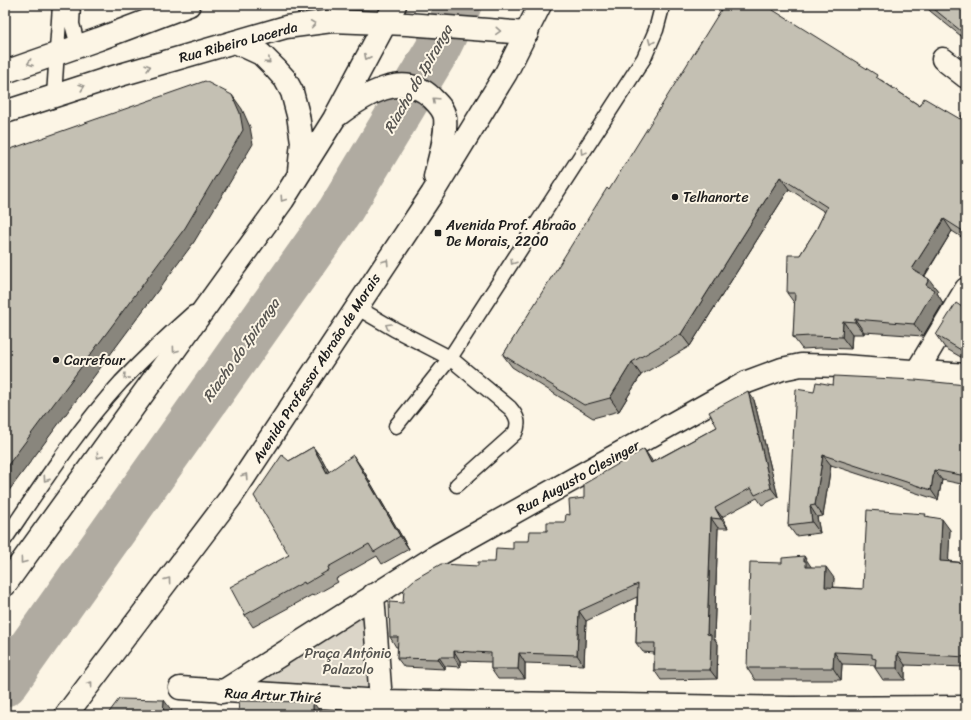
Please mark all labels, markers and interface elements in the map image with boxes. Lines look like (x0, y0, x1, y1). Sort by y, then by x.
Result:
street label: Rua Ribeiro Lacerda (176, 15, 300, 70)
water label: Riacho do Ipiranga (376, 18, 460, 138)
one-way arrow (310, 20, 316, 29)
one-way arrow (495, 26, 501, 35)
one-way arrow (648, 37, 656, 45)
one-way arrow (365, 53, 372, 61)
one-way arrow (263, 57, 271, 64)
one-way arrow (27, 58, 34, 66)
one-way arrow (144, 63, 151, 72)
one-way arrow (78, 83, 85, 92)
one-way arrow (432, 98, 439, 105)
one-way arrow (580, 148, 588, 155)
place label: Telhanorte (683, 185, 749, 210)
marker: Telhanorte (670, 192, 680, 202)
one-way arrow (280, 195, 288, 202)
place label: Avenida Prof. Abraão De Morais, 2200 (445, 213, 576, 254)
marker: Avenida Prof. Abraão De Morais, 2200 (433, 228, 443, 238)
one-way arrow (510, 257, 517, 264)
one-way arrow (382, 259, 389, 266)
street label: Avenida Professor Abraão de Morais (245, 268, 388, 469)
water label: Riacho do Ipiranga (195, 291, 287, 407)
one-way arrow (385, 323, 392, 330)
one-way arrow (172, 346, 180, 353)
place label: Carrefour (64, 348, 126, 373)
marker: Carrefour (51, 355, 61, 365)
one-way arrow (124, 372, 131, 380)
street label: Rua Augusto Clesinger (512, 432, 646, 522)
one-way arrow (97, 451, 104, 458)
one-way arrow (240, 473, 247, 480)
one-way arrow (43, 475, 51, 482)
one-way arrow (20, 557, 28, 564)
one-way arrow (164, 578, 171, 585)
park label: Praça Antônio Palazolo (305, 641, 391, 682)
street label: Rua Artur Thiré (224, 680, 322, 711)
one-way arrow (86, 682, 93, 689)

